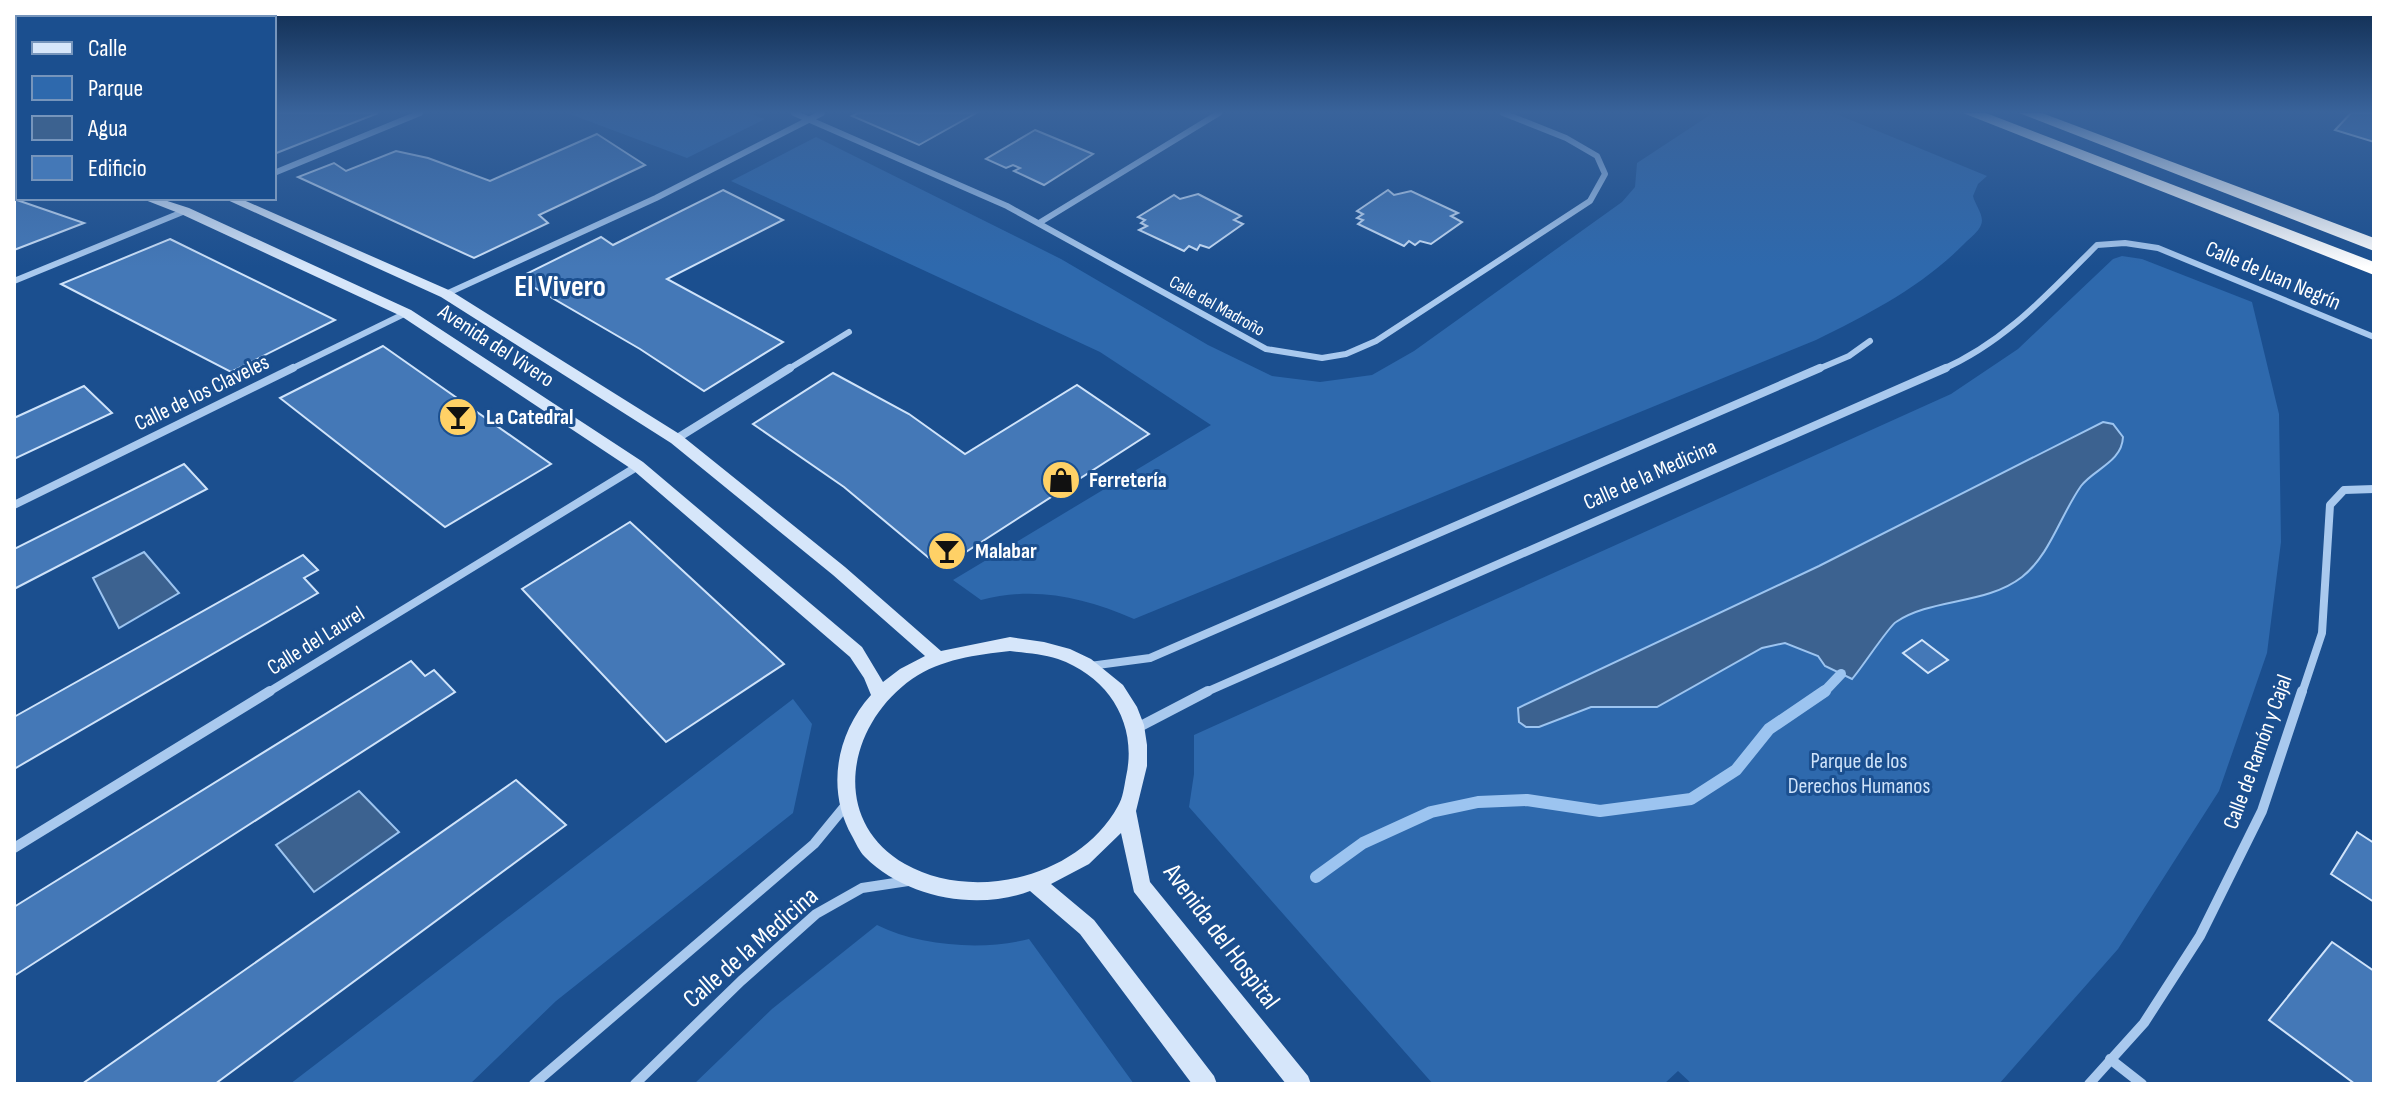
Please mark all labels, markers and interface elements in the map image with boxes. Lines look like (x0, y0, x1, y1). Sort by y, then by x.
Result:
legend (16, 16, 276, 200)
text: Calle (88, 34, 127, 63)
text: Parque (88, 74, 143, 103)
text: Agua (87, 114, 127, 143)
text: Edificio (88, 154, 147, 183)
street label: Calle de Juan Negrín (2201, 235, 2345, 317)
district label: El Vivero (514, 269, 606, 305)
street label: Calle del Madroño (1166, 271, 1268, 341)
street label: Avenida del Vivero (432, 298, 559, 394)
street label: Calle de los Claveles (130, 349, 274, 437)
bar icon: La Catedral (437, 396, 479, 438)
place label: La Catedral (486, 404, 573, 431)
street label: Calle de la Medicina (1579, 434, 1721, 516)
shop icon: Ferretería (1040, 459, 1082, 501)
place label: Ferretería (1089, 467, 1167, 494)
bar icon: Malabar (926, 530, 968, 572)
place label: Malabar (975, 538, 1037, 565)
street label: Calle del Laurel (262, 601, 370, 681)
street label: Calle de Ramón y Cajal (2218, 671, 2298, 833)
park label: Parque de los Derechos Humanos (1788, 748, 1930, 800)
street label: Avenida del Hospital (1156, 857, 1286, 1016)
street label: Calle de la Medicina (677, 881, 825, 1015)

